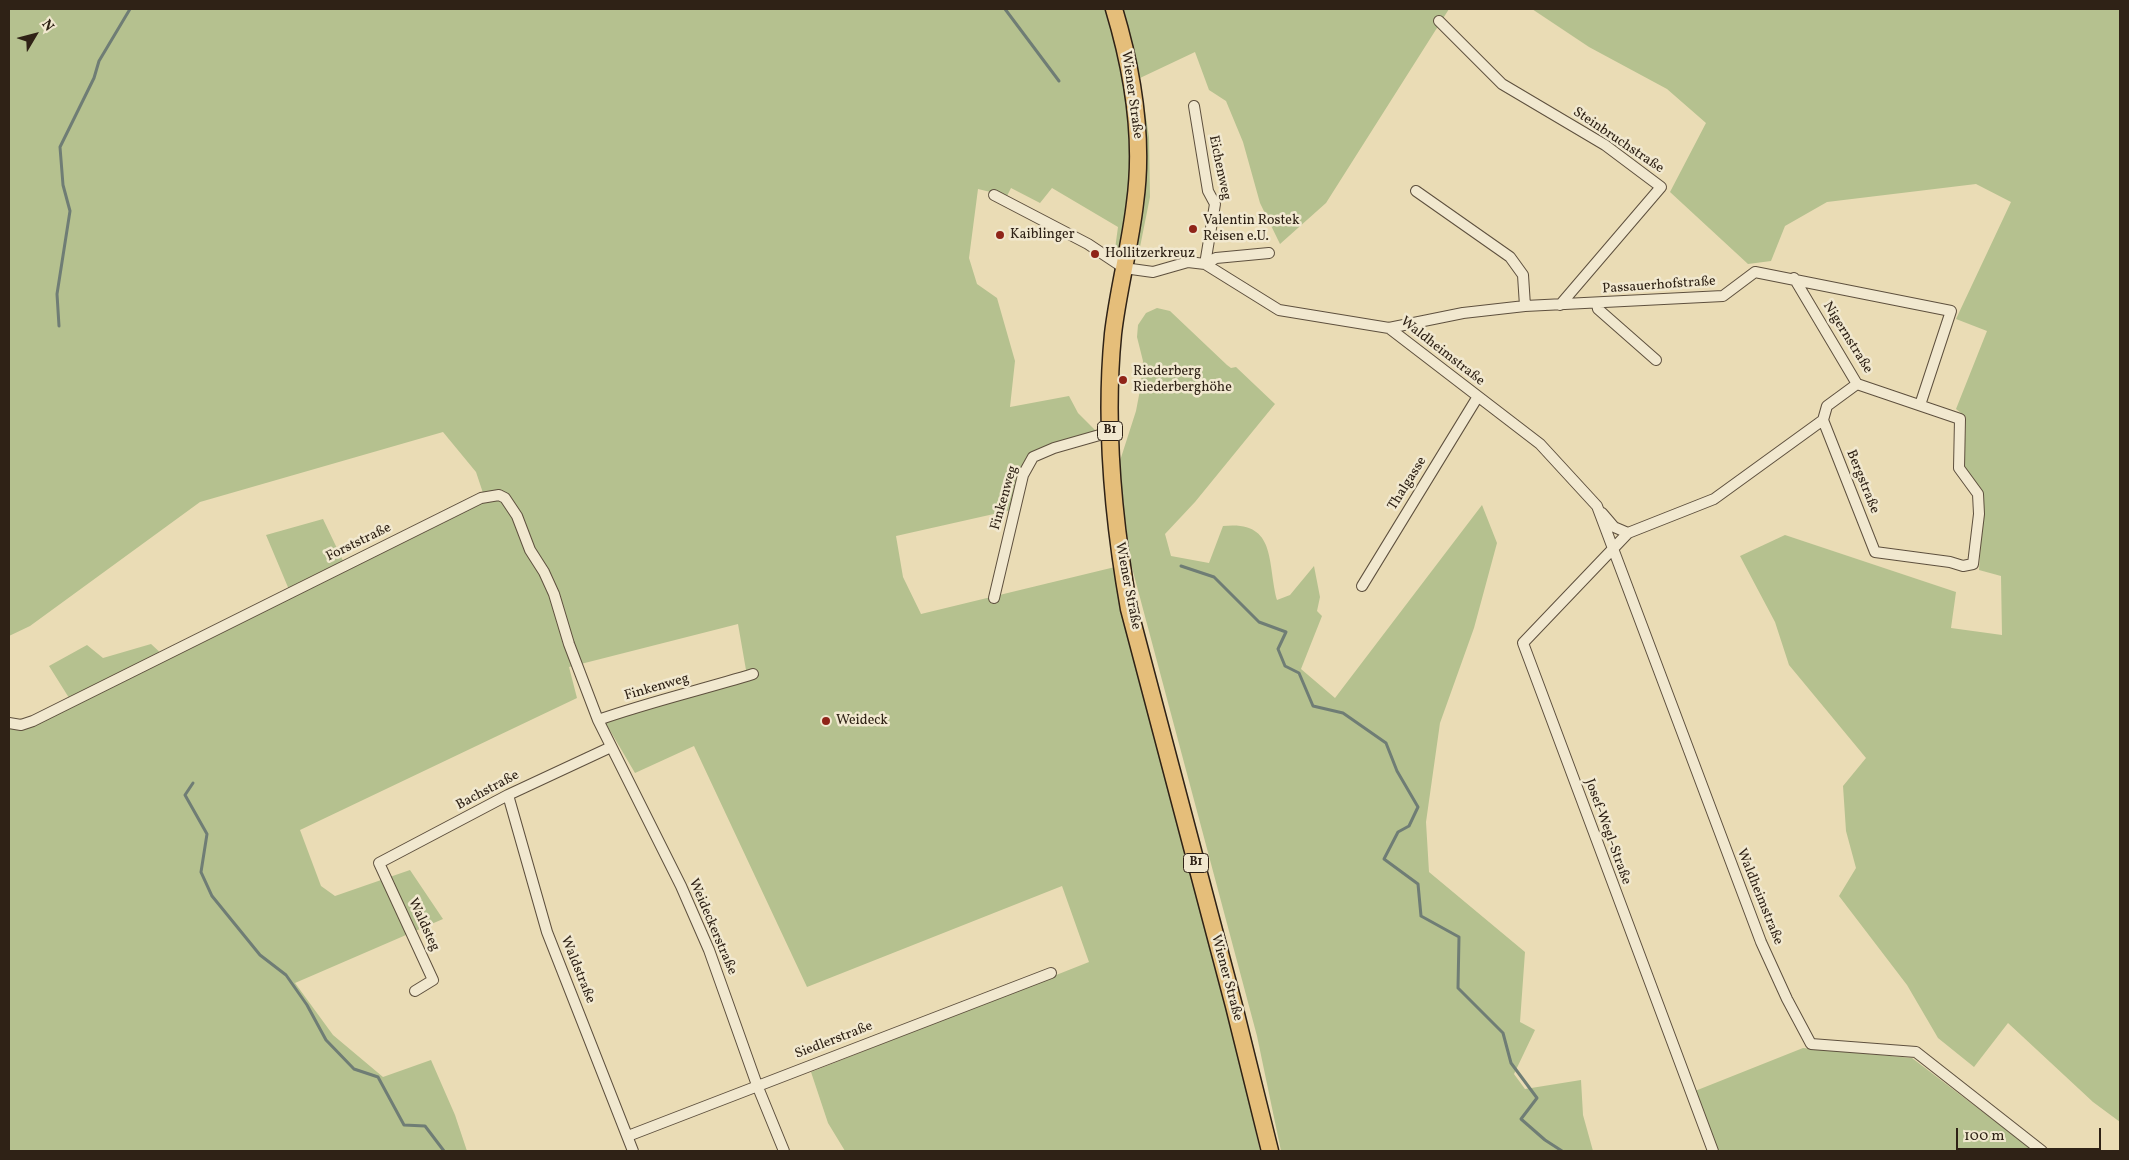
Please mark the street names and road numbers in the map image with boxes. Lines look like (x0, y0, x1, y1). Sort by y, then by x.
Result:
street label: Wiener Straße (1117, 50, 1145, 140)
street label: Steinbruchstraße (1569, 104, 1667, 178)
street label: Eichenweg (1204, 134, 1234, 202)
street label: Passauerhofstraße (1602, 274, 1716, 298)
street label: Nigernstraße (1818, 299, 1876, 377)
street label: Waldheimstraße (1396, 314, 1488, 390)
road number: B1 (1098, 422, 1122, 441)
street label: Bergstraße (1842, 448, 1882, 516)
street label: Thalgasse (1385, 454, 1431, 514)
street label: Finkenweg (988, 464, 1022, 532)
street label: Forststraße (324, 520, 394, 566)
street label: Wiener Straße (1110, 541, 1144, 631)
street label: Finkenweg (623, 671, 691, 705)
street label: Bachstraße (454, 767, 522, 815)
street label: Josef-Wegl-Straße (1580, 777, 1634, 887)
street label: Waldheimstraße (1732, 846, 1786, 948)
road number: B1 (1184, 854, 1208, 872)
street label: Weideckerstraße (684, 876, 740, 978)
street label: Waldsteg (403, 896, 443, 954)
street label: Wiener Straße (1206, 933, 1246, 1023)
street label: Waldstraße (556, 934, 598, 1006)
street label: Siedlerstraße (793, 1018, 875, 1064)

